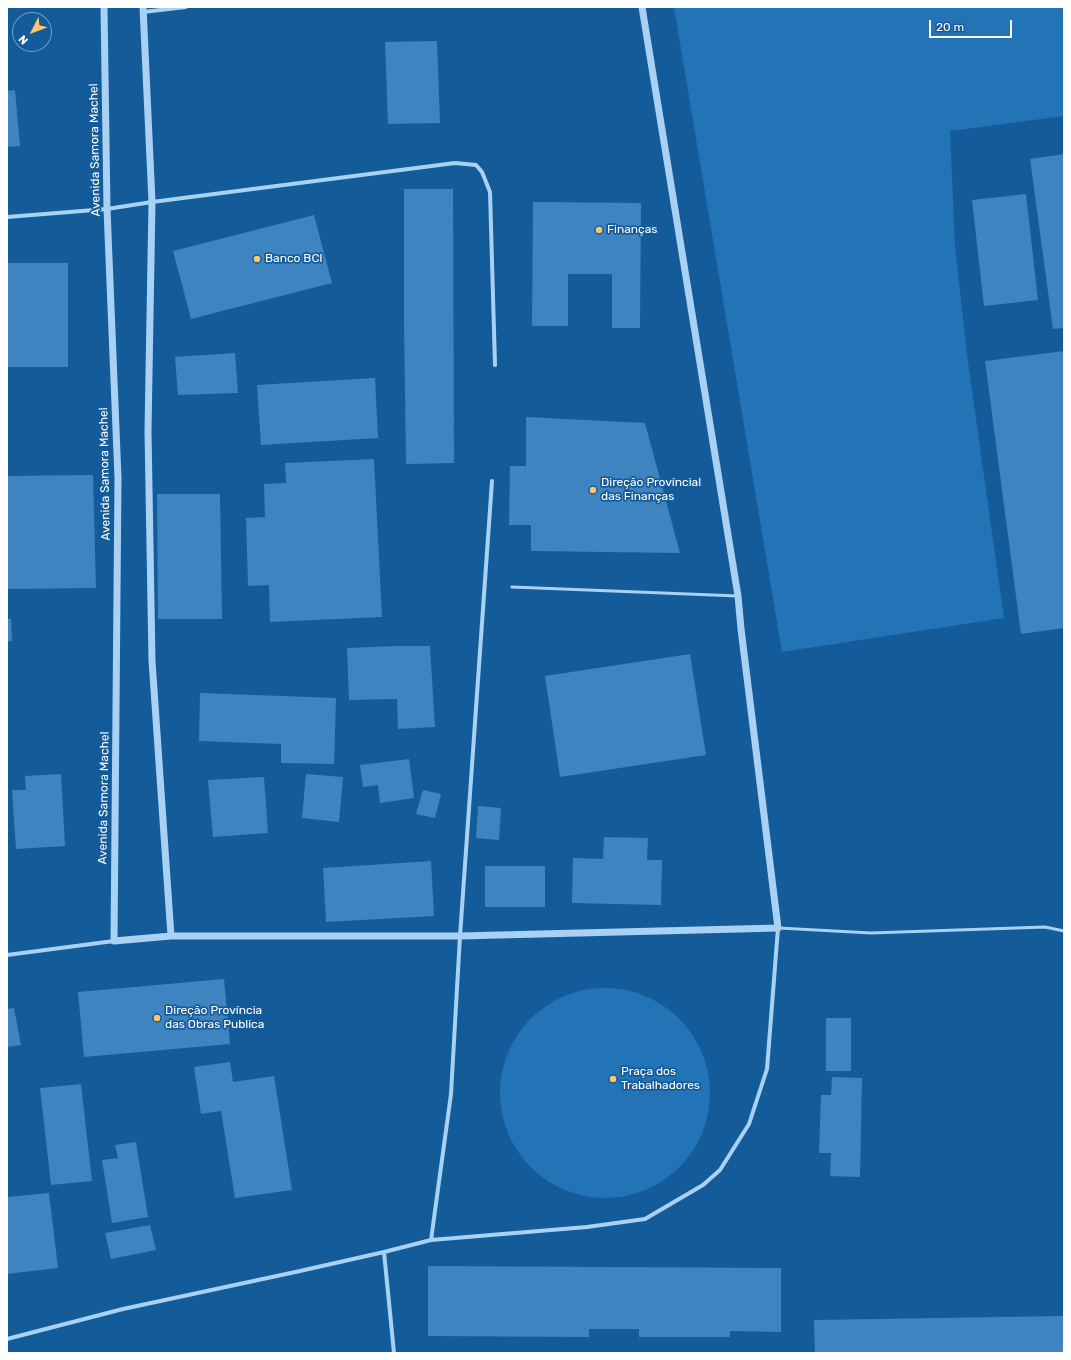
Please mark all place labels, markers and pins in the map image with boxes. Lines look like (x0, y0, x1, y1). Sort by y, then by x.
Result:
place label: Finanças (607, 223, 657, 237)
marker: Finanças (594, 225, 604, 235)
place label: Banco BCI (265, 252, 323, 266)
marker: Banco BCI (252, 254, 262, 264)
place label: Direção Províncial das Finanças (601, 476, 701, 504)
marker: Direção Províncial das Finanças (588, 485, 598, 495)
place label: Direção Província das Obras Publica (165, 1004, 264, 1032)
marker: Direção Província das Obras Publica (152, 1013, 162, 1023)
place label: Praça dos Trabalhadores (621, 1065, 700, 1093)
marker: Praça dos Trabalhadores (608, 1074, 618, 1084)

